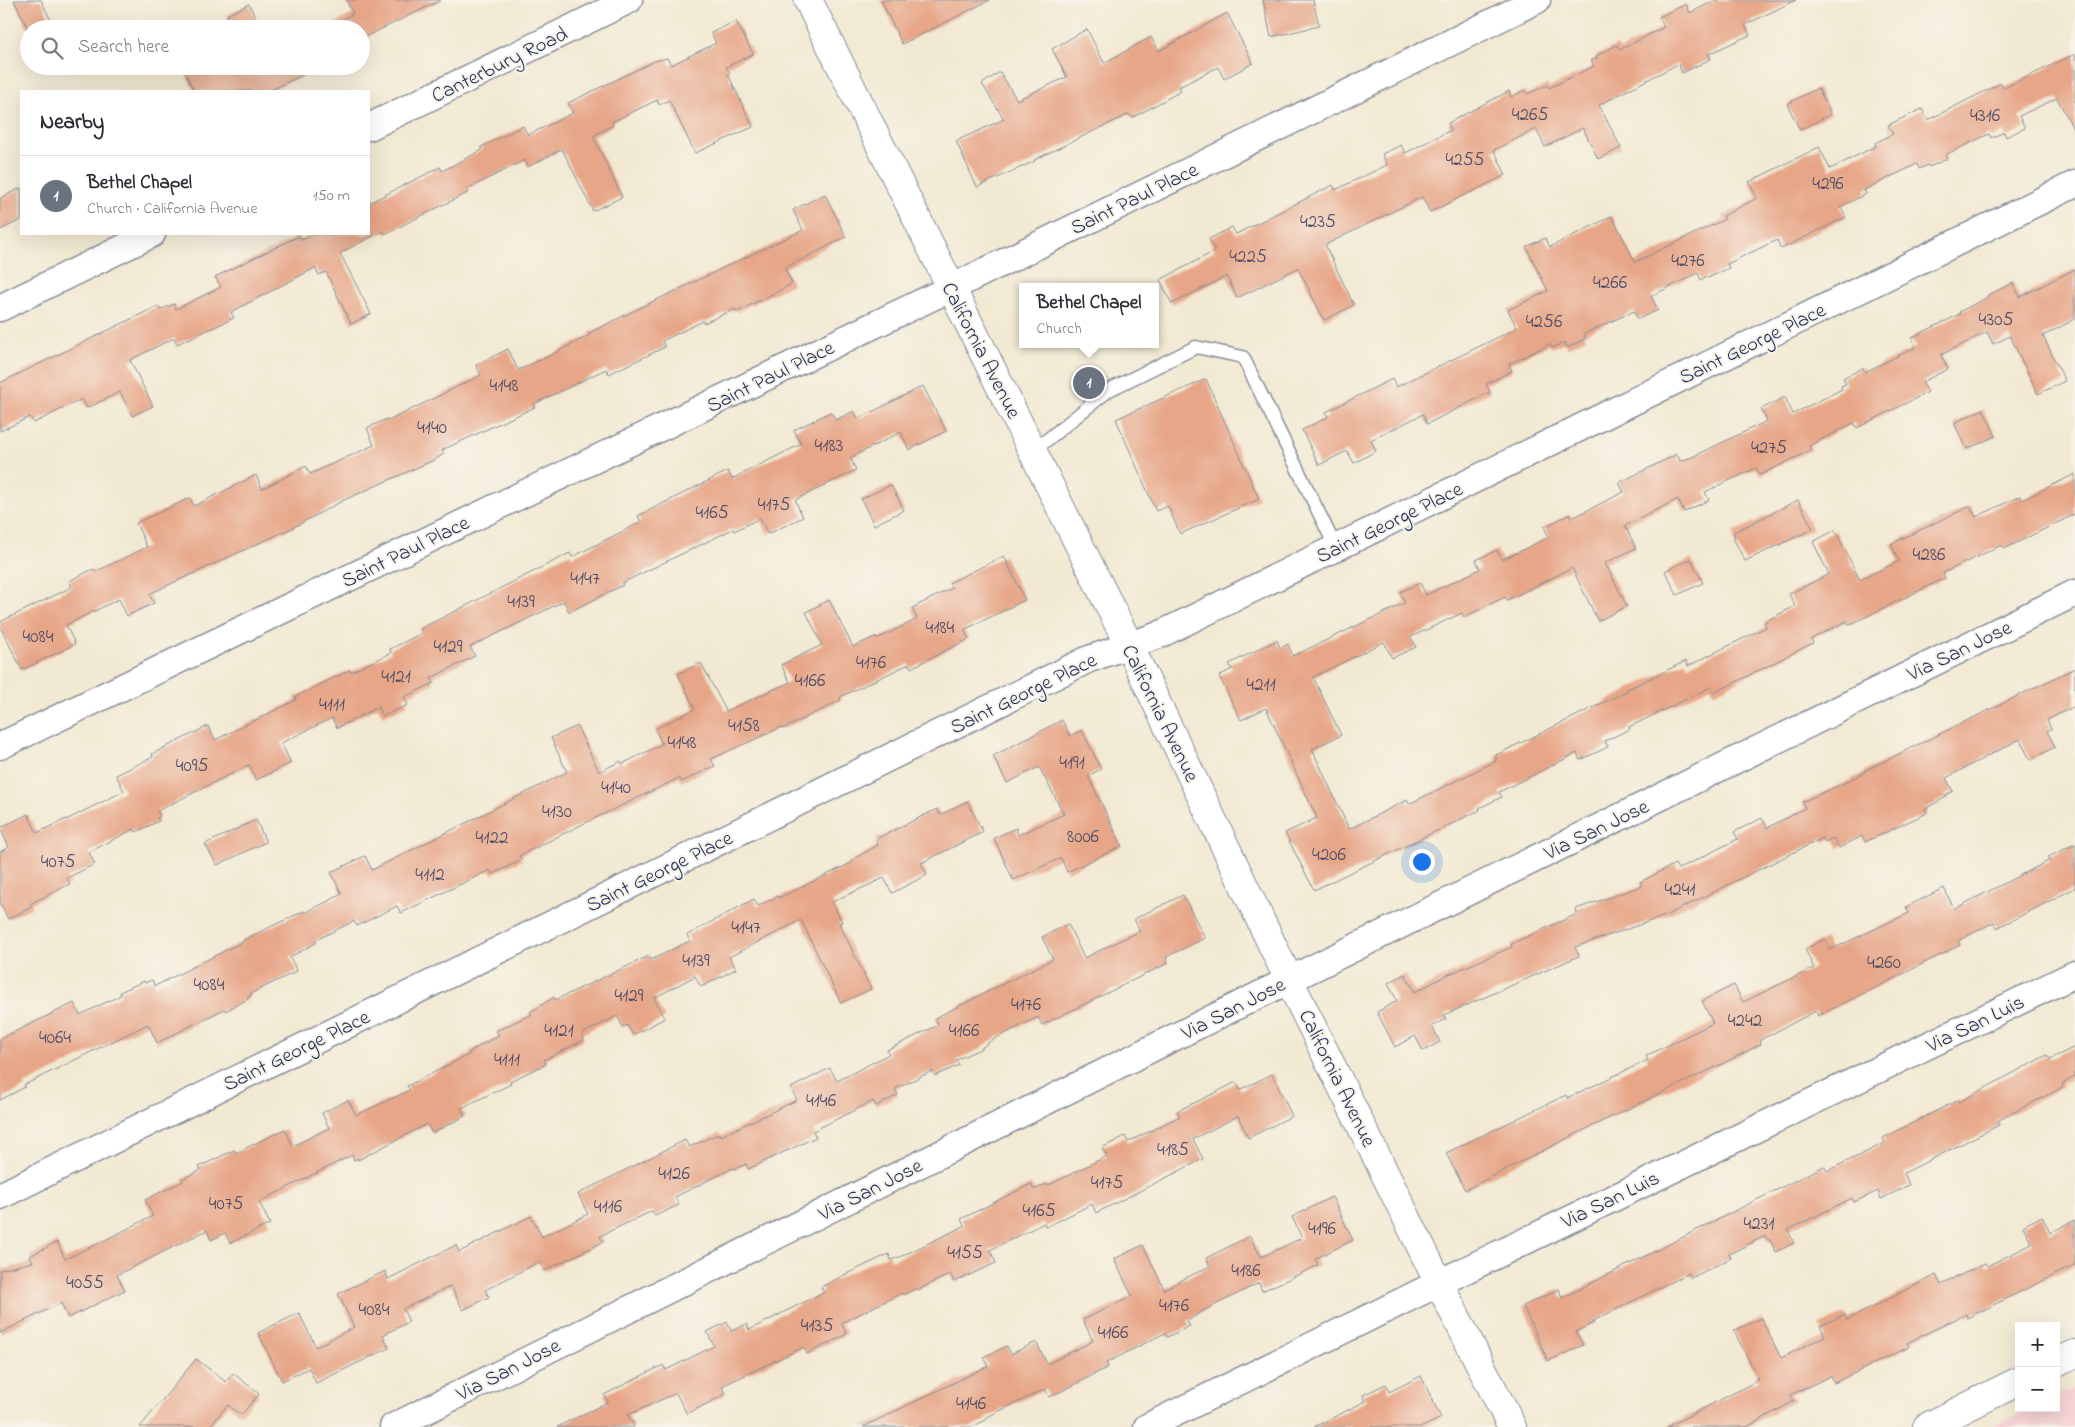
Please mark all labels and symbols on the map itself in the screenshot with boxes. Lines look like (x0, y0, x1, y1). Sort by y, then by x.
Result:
street label: Canterbury Road (427, 20, 574, 114)
house number: 4265 (1512, 102, 1548, 129)
house number: 4316 (1970, 103, 2000, 130)
house number: 4255 (1445, 147, 1485, 174)
street label: Saint Paul Place (1066, 156, 1204, 244)
house number: 4296 (1812, 171, 1844, 198)
house number: 4235 (1300, 209, 1336, 236)
house number: 4225 (1229, 244, 1267, 271)
house number: 4276 (1671, 248, 1705, 275)
house number: 4266 (1593, 270, 1627, 297)
street label: California Avenue (933, 277, 1028, 425)
street label: Saint George Place (1674, 296, 1833, 395)
house number: 4305 (1979, 307, 2014, 334)
house number: 4256 (1526, 309, 1562, 336)
street label: Saint Paul Place (702, 334, 840, 422)
pin: 1 (1073, 364, 1105, 402)
house number: 4148 (490, 373, 518, 400)
house number: 4140 (417, 415, 447, 442)
house number: 4183 (815, 433, 844, 460)
house number: 4275 (1751, 435, 1787, 462)
street label: Saint George Place (1311, 475, 1470, 574)
house number: 4175 (758, 492, 790, 519)
house number: 4165 (695, 500, 729, 527)
street label: Saint Paul Place (337, 509, 475, 597)
house number: 4286 (1913, 542, 1945, 569)
house number: 4147 (570, 566, 600, 593)
house number: 4139 (507, 589, 535, 616)
street label: Via San Jose (1902, 613, 2018, 690)
house number: 4184 (926, 615, 955, 642)
house number: 4084 (23, 624, 54, 651)
house number: 4129 (433, 634, 463, 661)
street label: California Avenue (1113, 640, 1206, 788)
street label: Saint George Place (945, 646, 1104, 745)
house number: 4176 (856, 650, 886, 677)
house number: 4121 (381, 664, 411, 691)
house number: 4166 (795, 668, 825, 695)
house number: 4211 (1246, 672, 1276, 699)
house number: 4111 (319, 692, 345, 719)
house number: 4158 (728, 713, 760, 740)
house number: 4148 (668, 730, 696, 757)
house number: 4191 (1059, 750, 1085, 777)
house number: 4095 (176, 753, 208, 780)
house number: 4140 (601, 775, 631, 802)
street label: Via San Jose (1539, 792, 1655, 869)
house number: 4130 (542, 799, 572, 826)
street label: Saint George Place (581, 824, 740, 923)
house number: 8006 (1067, 824, 1099, 851)
house number: 4122 (476, 825, 508, 852)
house number: 4206 (1312, 842, 1346, 869)
house number: 4075 (41, 849, 75, 876)
your location (1409, 849, 1435, 875)
house number: 4112 (415, 862, 445, 889)
house number: 4241 (1664, 877, 1696, 904)
house number: 4147 (731, 915, 761, 942)
house number: 4139 (682, 948, 710, 975)
house number: 4260 (1867, 950, 1901, 977)
street label: Via San Jose (1176, 971, 1292, 1049)
house number: 4084 (194, 972, 225, 999)
house number: 4129 (614, 983, 644, 1010)
street label: Via San Luis (1921, 988, 2030, 1062)
house number: 4176 (1011, 992, 1041, 1019)
street label: Saint George Place (218, 1003, 377, 1102)
street label: California Avenue (1290, 1005, 1383, 1153)
house number: 4242 (1728, 1008, 1762, 1035)
house number: 4121 (544, 1018, 574, 1045)
house number: 4166 (949, 1018, 979, 1045)
house number: 4064 (39, 1025, 71, 1052)
house number: 4111 (494, 1047, 520, 1074)
house number: 4146 (806, 1088, 836, 1115)
house number: 4185 (1157, 1137, 1189, 1164)
street label: Via San Jose (813, 1152, 929, 1230)
house number: 4126 (658, 1161, 690, 1188)
street label: Via San Luis (1556, 1164, 1665, 1238)
house number: 4175 (1091, 1170, 1123, 1197)
house number: 4075 (209, 1191, 243, 1218)
house number: 4116 (594, 1194, 622, 1221)
house number: 4165 (1022, 1198, 1056, 1225)
house number: 4231 (1743, 1211, 1775, 1238)
house number: 4196 (1308, 1216, 1336, 1243)
house number: 4155 (947, 1240, 983, 1267)
house number: 4186 (1231, 1258, 1261, 1285)
house number: 4055 (66, 1270, 104, 1297)
house number: 4176 (1159, 1293, 1189, 1320)
house number: 4084 (359, 1297, 390, 1324)
house number: 4135 (801, 1313, 833, 1340)
house number: 4166 (1098, 1320, 1128, 1347)
street label: Via San Jose (451, 1332, 567, 1410)
house number: 4146 (956, 1391, 986, 1418)

